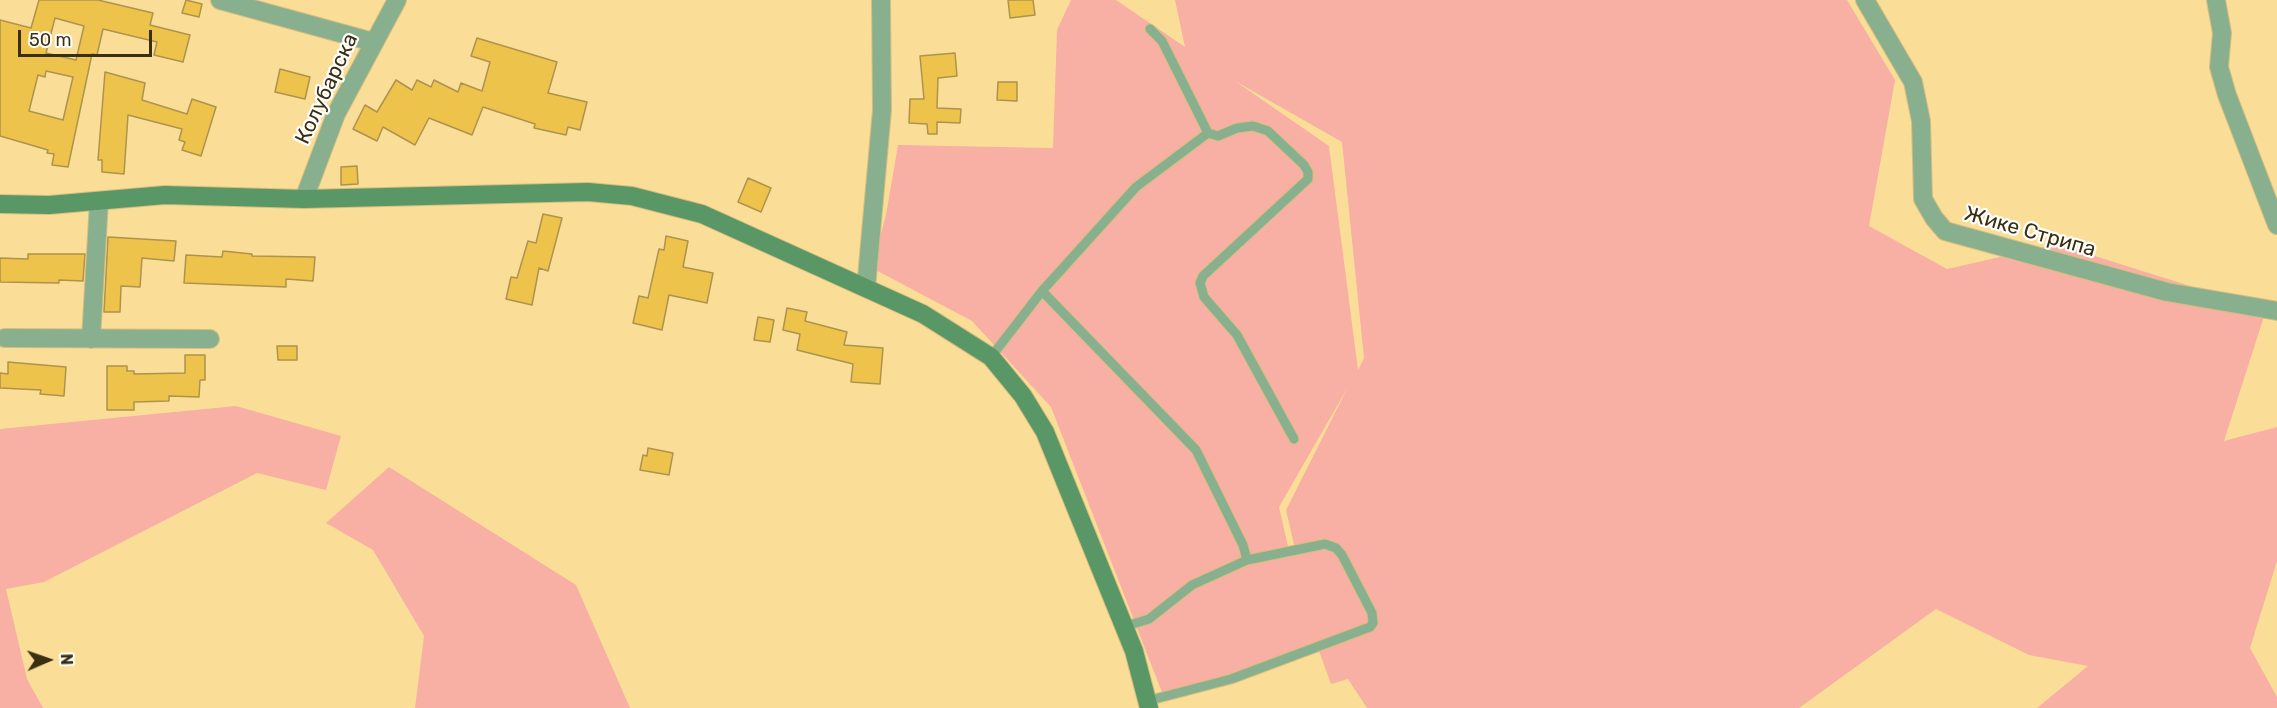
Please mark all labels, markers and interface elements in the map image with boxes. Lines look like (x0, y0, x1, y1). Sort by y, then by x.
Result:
scale bar (21, 18, 154, 56)
text: 50 m (29, 29, 72, 51)
street label: Колубарска (290, 30, 364, 148)
street label: Жике Стрипа (1961, 201, 2099, 263)
north arrow (18, 630, 78, 690)
text: N (57, 653, 76, 665)

